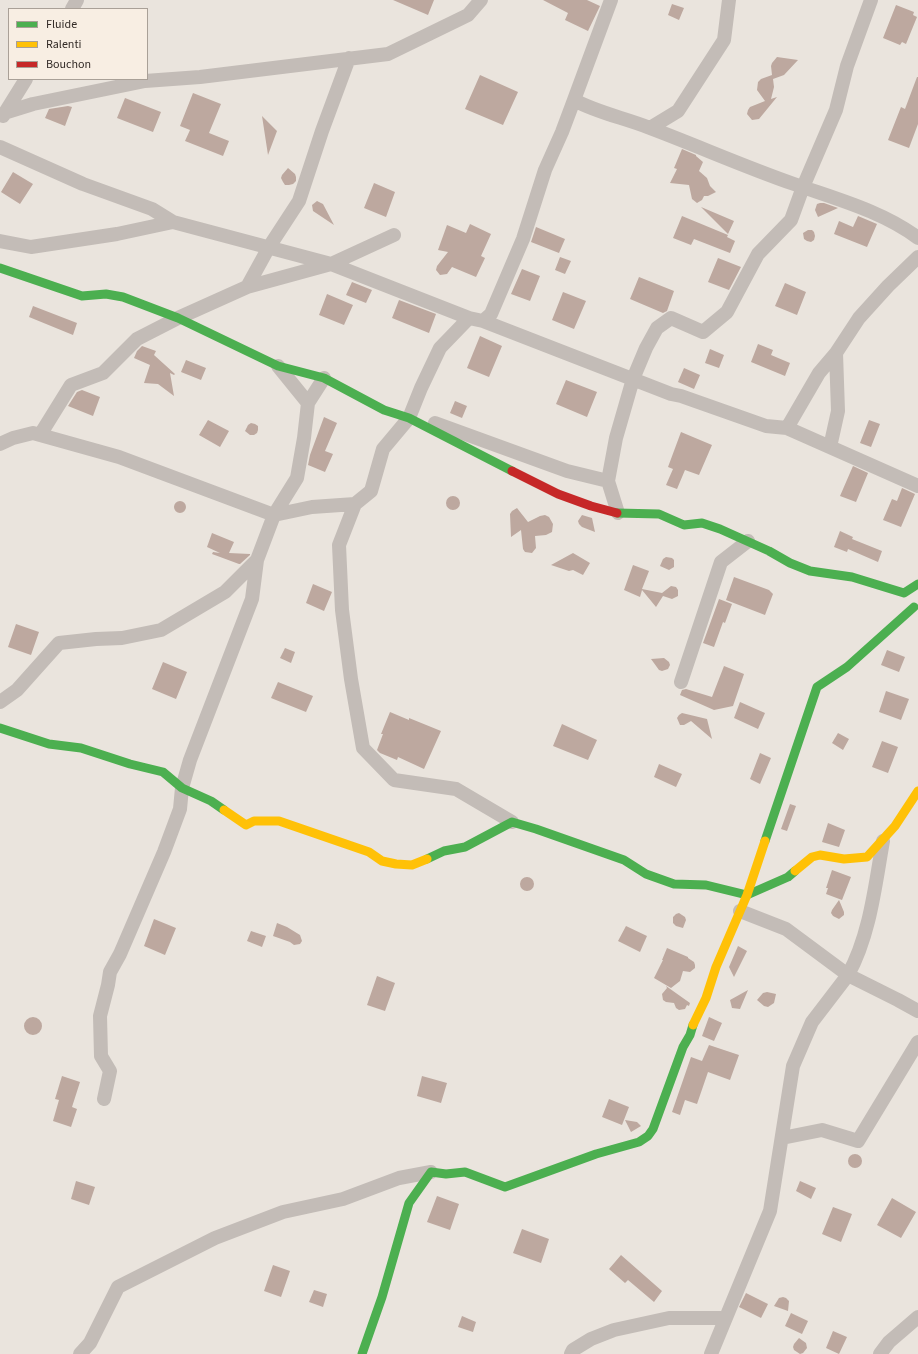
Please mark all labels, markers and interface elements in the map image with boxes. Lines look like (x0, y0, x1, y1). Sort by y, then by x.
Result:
legend (8, 8, 148, 80)
text: Fluide (46, 16, 77, 33)
text: Ralenti (46, 36, 81, 53)
text: Bouchon (46, 56, 91, 73)

